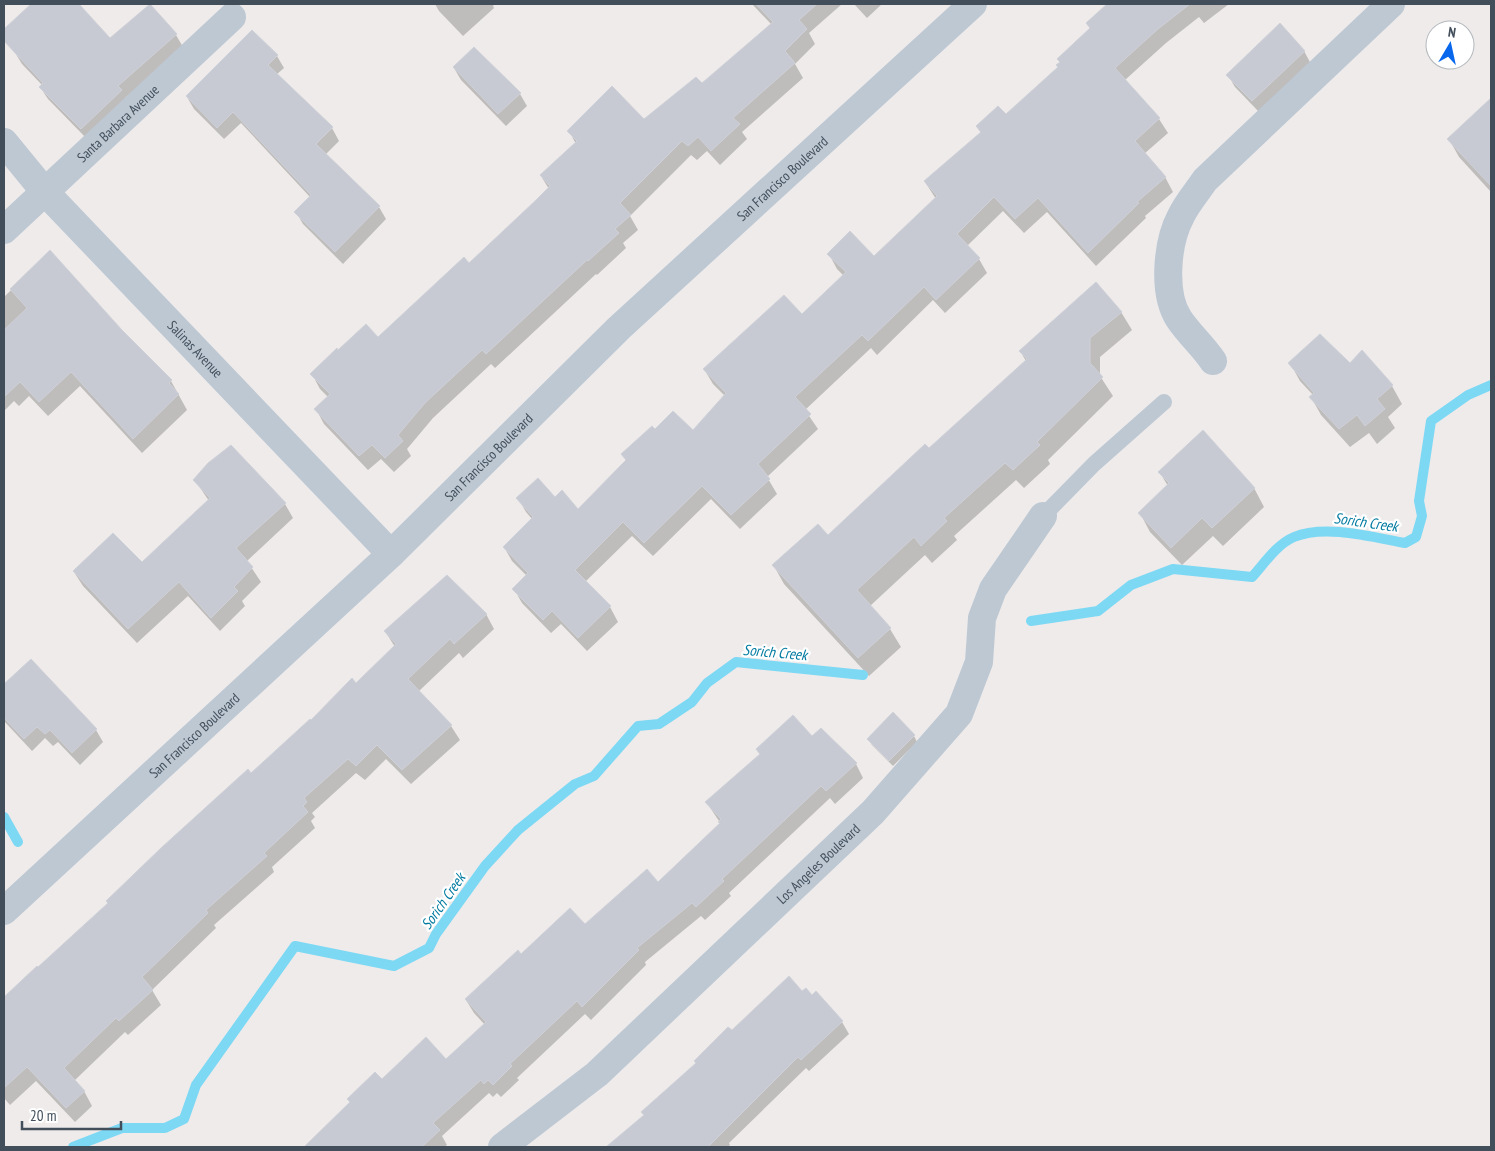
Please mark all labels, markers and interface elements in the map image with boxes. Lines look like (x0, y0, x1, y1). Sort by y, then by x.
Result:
north arrow (1425, 20, 1475, 70)
text: N (1447, 23, 1457, 42)
street label: Santa Barbara Avenue (73, 81, 163, 166)
street label: San Francisco Boulevard (733, 132, 832, 225)
street label: Salinas Avenue (164, 317, 227, 382)
street label: San Francisco Boulevard (441, 410, 537, 505)
water label: Sorich Creek (1333, 508, 1401, 536)
water label: Sorich Creek (742, 640, 810, 664)
street label: San Francisco Boulevard (145, 689, 244, 782)
street label: Los Angeles Boulevard (773, 820, 864, 908)
water label: Sorich Creek (417, 867, 470, 933)
scale bar (22, 1098, 121, 1130)
text: 20 m (30, 1106, 56, 1125)

